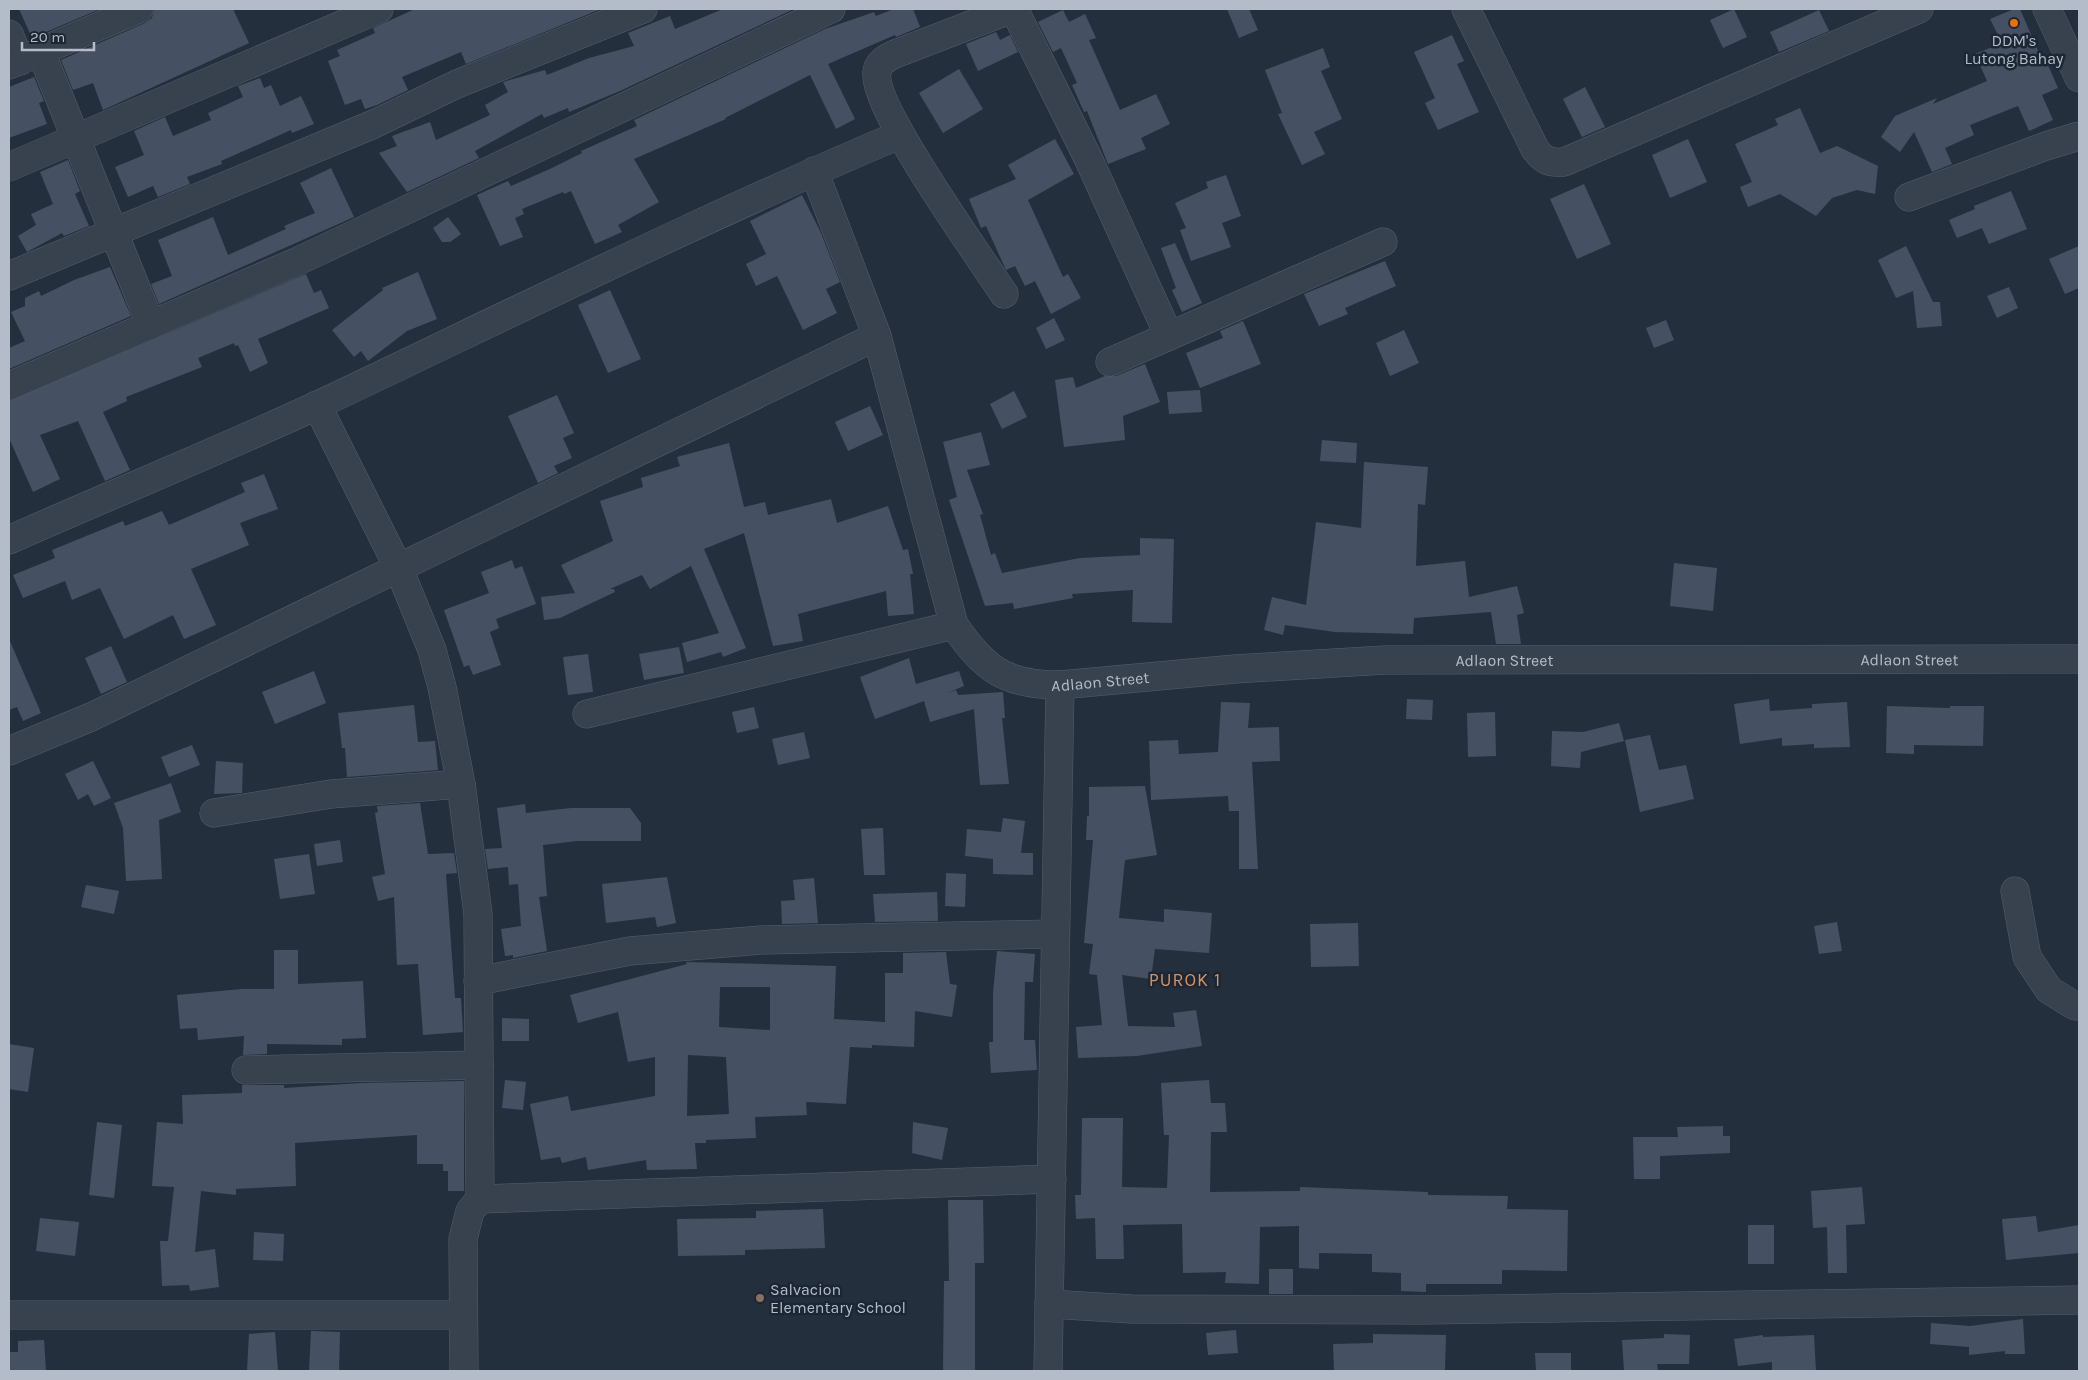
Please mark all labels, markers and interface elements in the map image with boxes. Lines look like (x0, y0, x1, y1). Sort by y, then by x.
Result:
marker: DDM's Lutong Bahay (2008, 17, 2020, 29)
scale bar (22, 20, 95, 52)
text: 20 m (30, 28, 65, 46)
place label: DDM's Lutong Bahay (1964, 31, 2064, 68)
street label: Adlaon Street (1860, 650, 1959, 669)
street label: Adlaon Street (1455, 651, 1554, 670)
street label: Adlaon Street (1051, 668, 1150, 695)
district label: PUROK 1 (1149, 969, 1221, 991)
place label: Salvacion Elementary School (770, 1280, 906, 1317)
marker: Salvacion Elementary School (754, 1292, 766, 1304)

